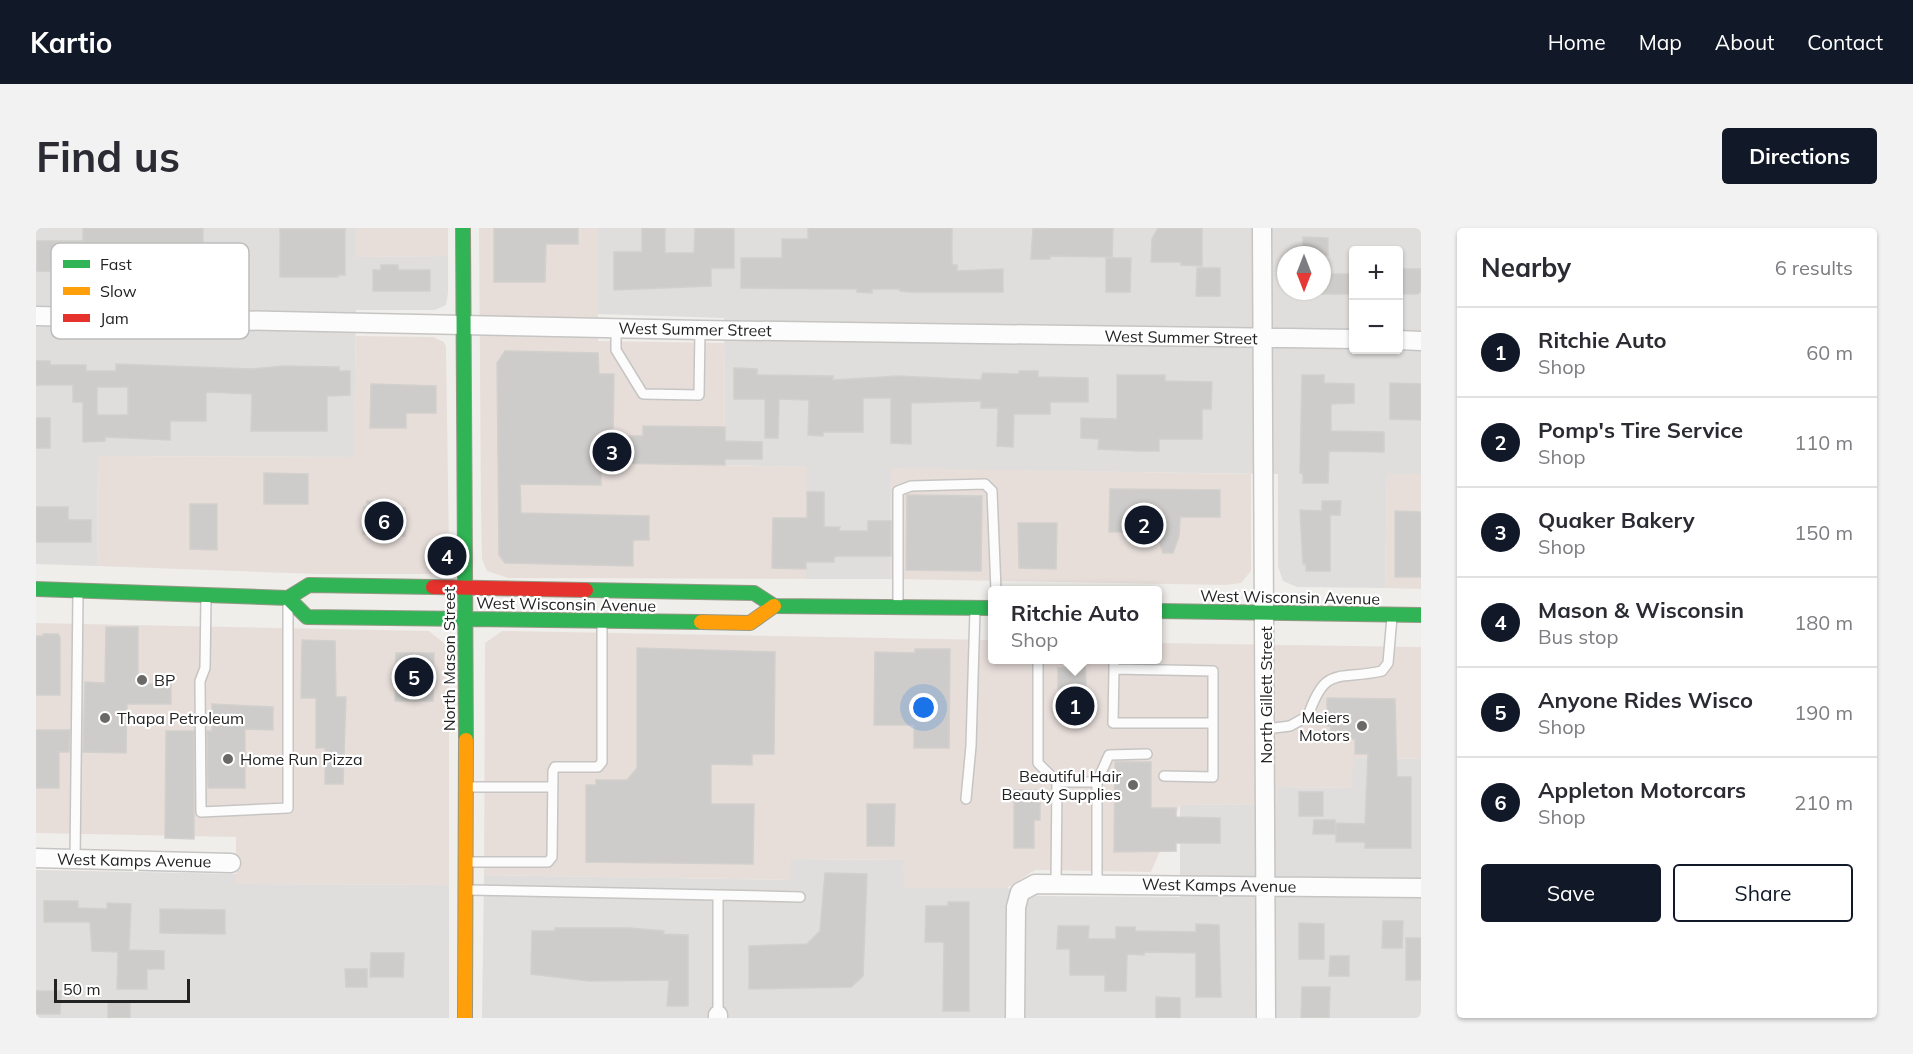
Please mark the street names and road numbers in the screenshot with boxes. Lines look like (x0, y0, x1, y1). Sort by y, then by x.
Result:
street label: West Summer Street (618, 318, 772, 340)
street label: West Summer Street (1104, 326, 1258, 348)
street label: West Wisconsin Avenue (1200, 585, 1380, 609)
street label: North Mason Street (439, 586, 459, 731)
street label: West Wisconsin Avenue (476, 592, 656, 616)
street label: North Gillett Street (1256, 626, 1276, 764)
street label: West Kamps Avenue (57, 849, 211, 871)
street label: West Kamps Avenue (1142, 874, 1296, 896)

